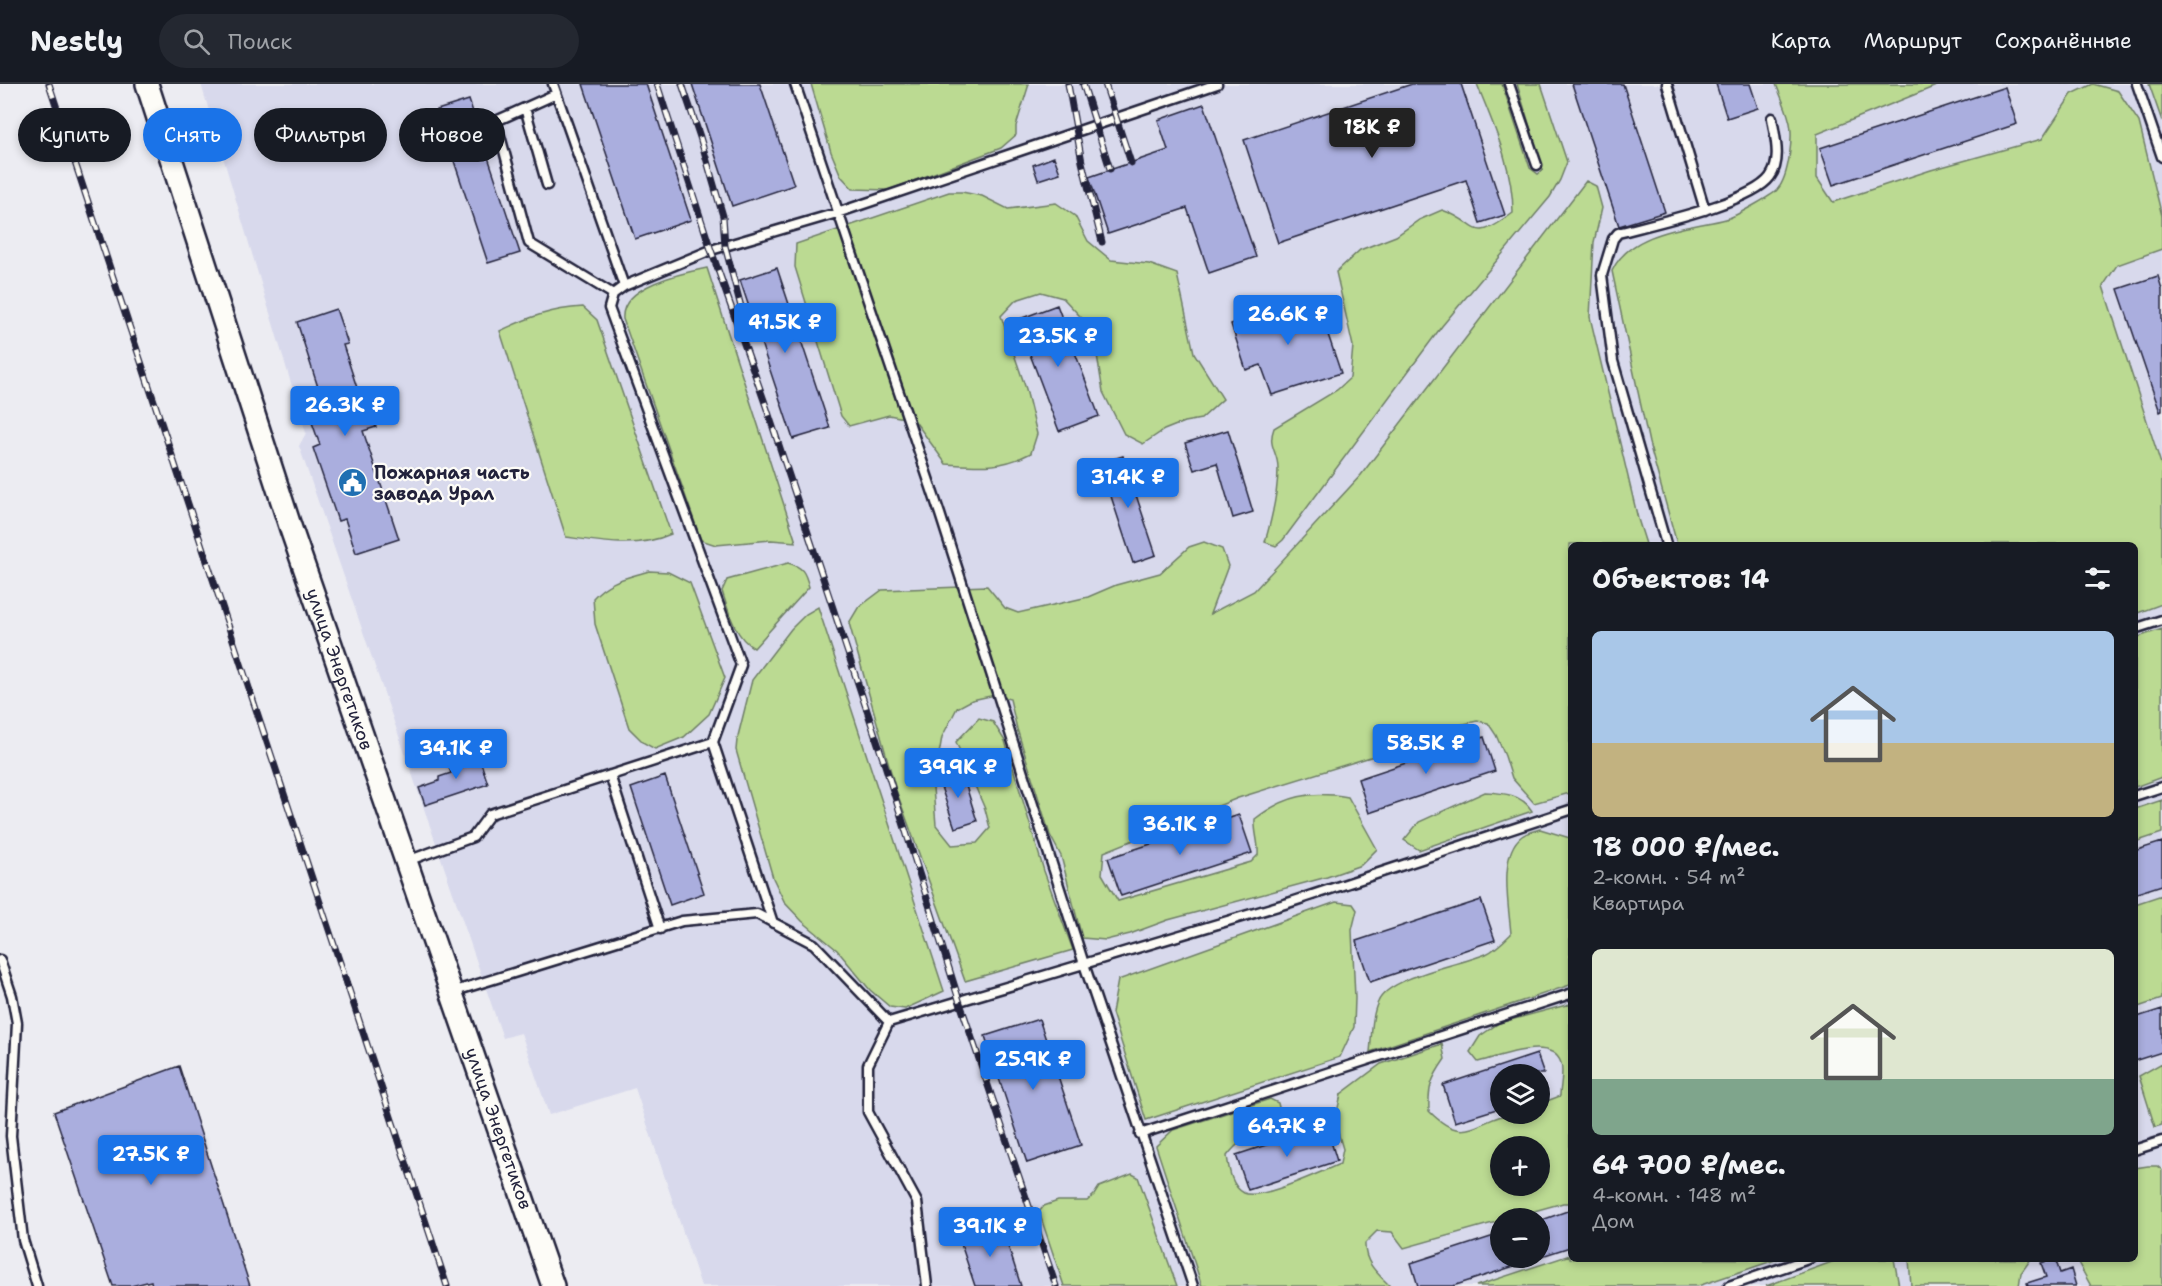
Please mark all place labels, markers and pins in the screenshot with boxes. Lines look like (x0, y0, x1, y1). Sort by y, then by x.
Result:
pin: 18K ₽ (1330, 108, 1414, 159)
pin: 26.6K ₽ (1233, 295, 1343, 346)
pin: 41.5K ₽ (730, 303, 840, 354)
pin: 23.5K ₽ (1003, 317, 1113, 368)
pin: 26.3K ₽ (290, 386, 400, 437)
pin: 31.4K ₽ (1073, 458, 1183, 509)
place label: Пожарная часть завода Урал (374, 461, 530, 506)
public building icon: Пожарная часть завода Урал (337, 467, 369, 499)
pin: 58.5K ₽ (1371, 724, 1481, 775)
pin: 34.1K ₽ (401, 729, 511, 780)
pin: 39.9K ₽ (903, 748, 1013, 799)
pin: 36.1K ₽ (1125, 805, 1235, 856)
pin: 25.9K ₽ (978, 1040, 1088, 1091)
pin: 64.7K ₽ (1232, 1107, 1342, 1158)
pin: 27.5K ₽ (96, 1135, 206, 1186)
pin: 39.1K ₽ (935, 1207, 1045, 1258)

